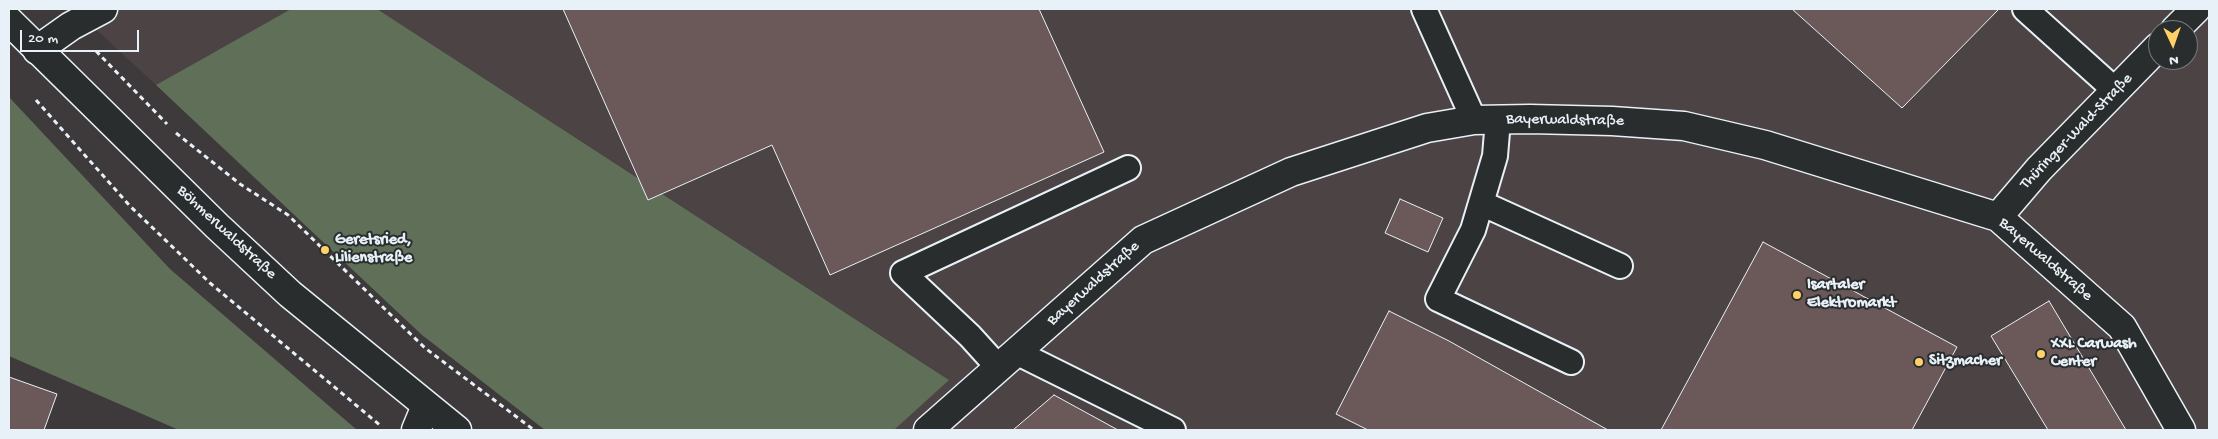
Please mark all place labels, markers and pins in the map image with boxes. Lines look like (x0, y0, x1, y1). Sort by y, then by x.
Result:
place label: Geretsried, Lilienstraße (335, 231, 412, 269)
marker: Geretsried, Lilienstraße (319, 244, 331, 256)
place label: Isartaler Elektromarkt (1807, 276, 1896, 314)
marker: Isartaler Elektromarkt (1791, 289, 1803, 301)
place label: XXL Carwash Center (2051, 335, 2137, 373)
marker: XXL Carwash Center (2035, 348, 2047, 360)
place label: Sitzmacher (1929, 352, 2002, 372)
marker: Sitzmacher (1913, 356, 1925, 368)

